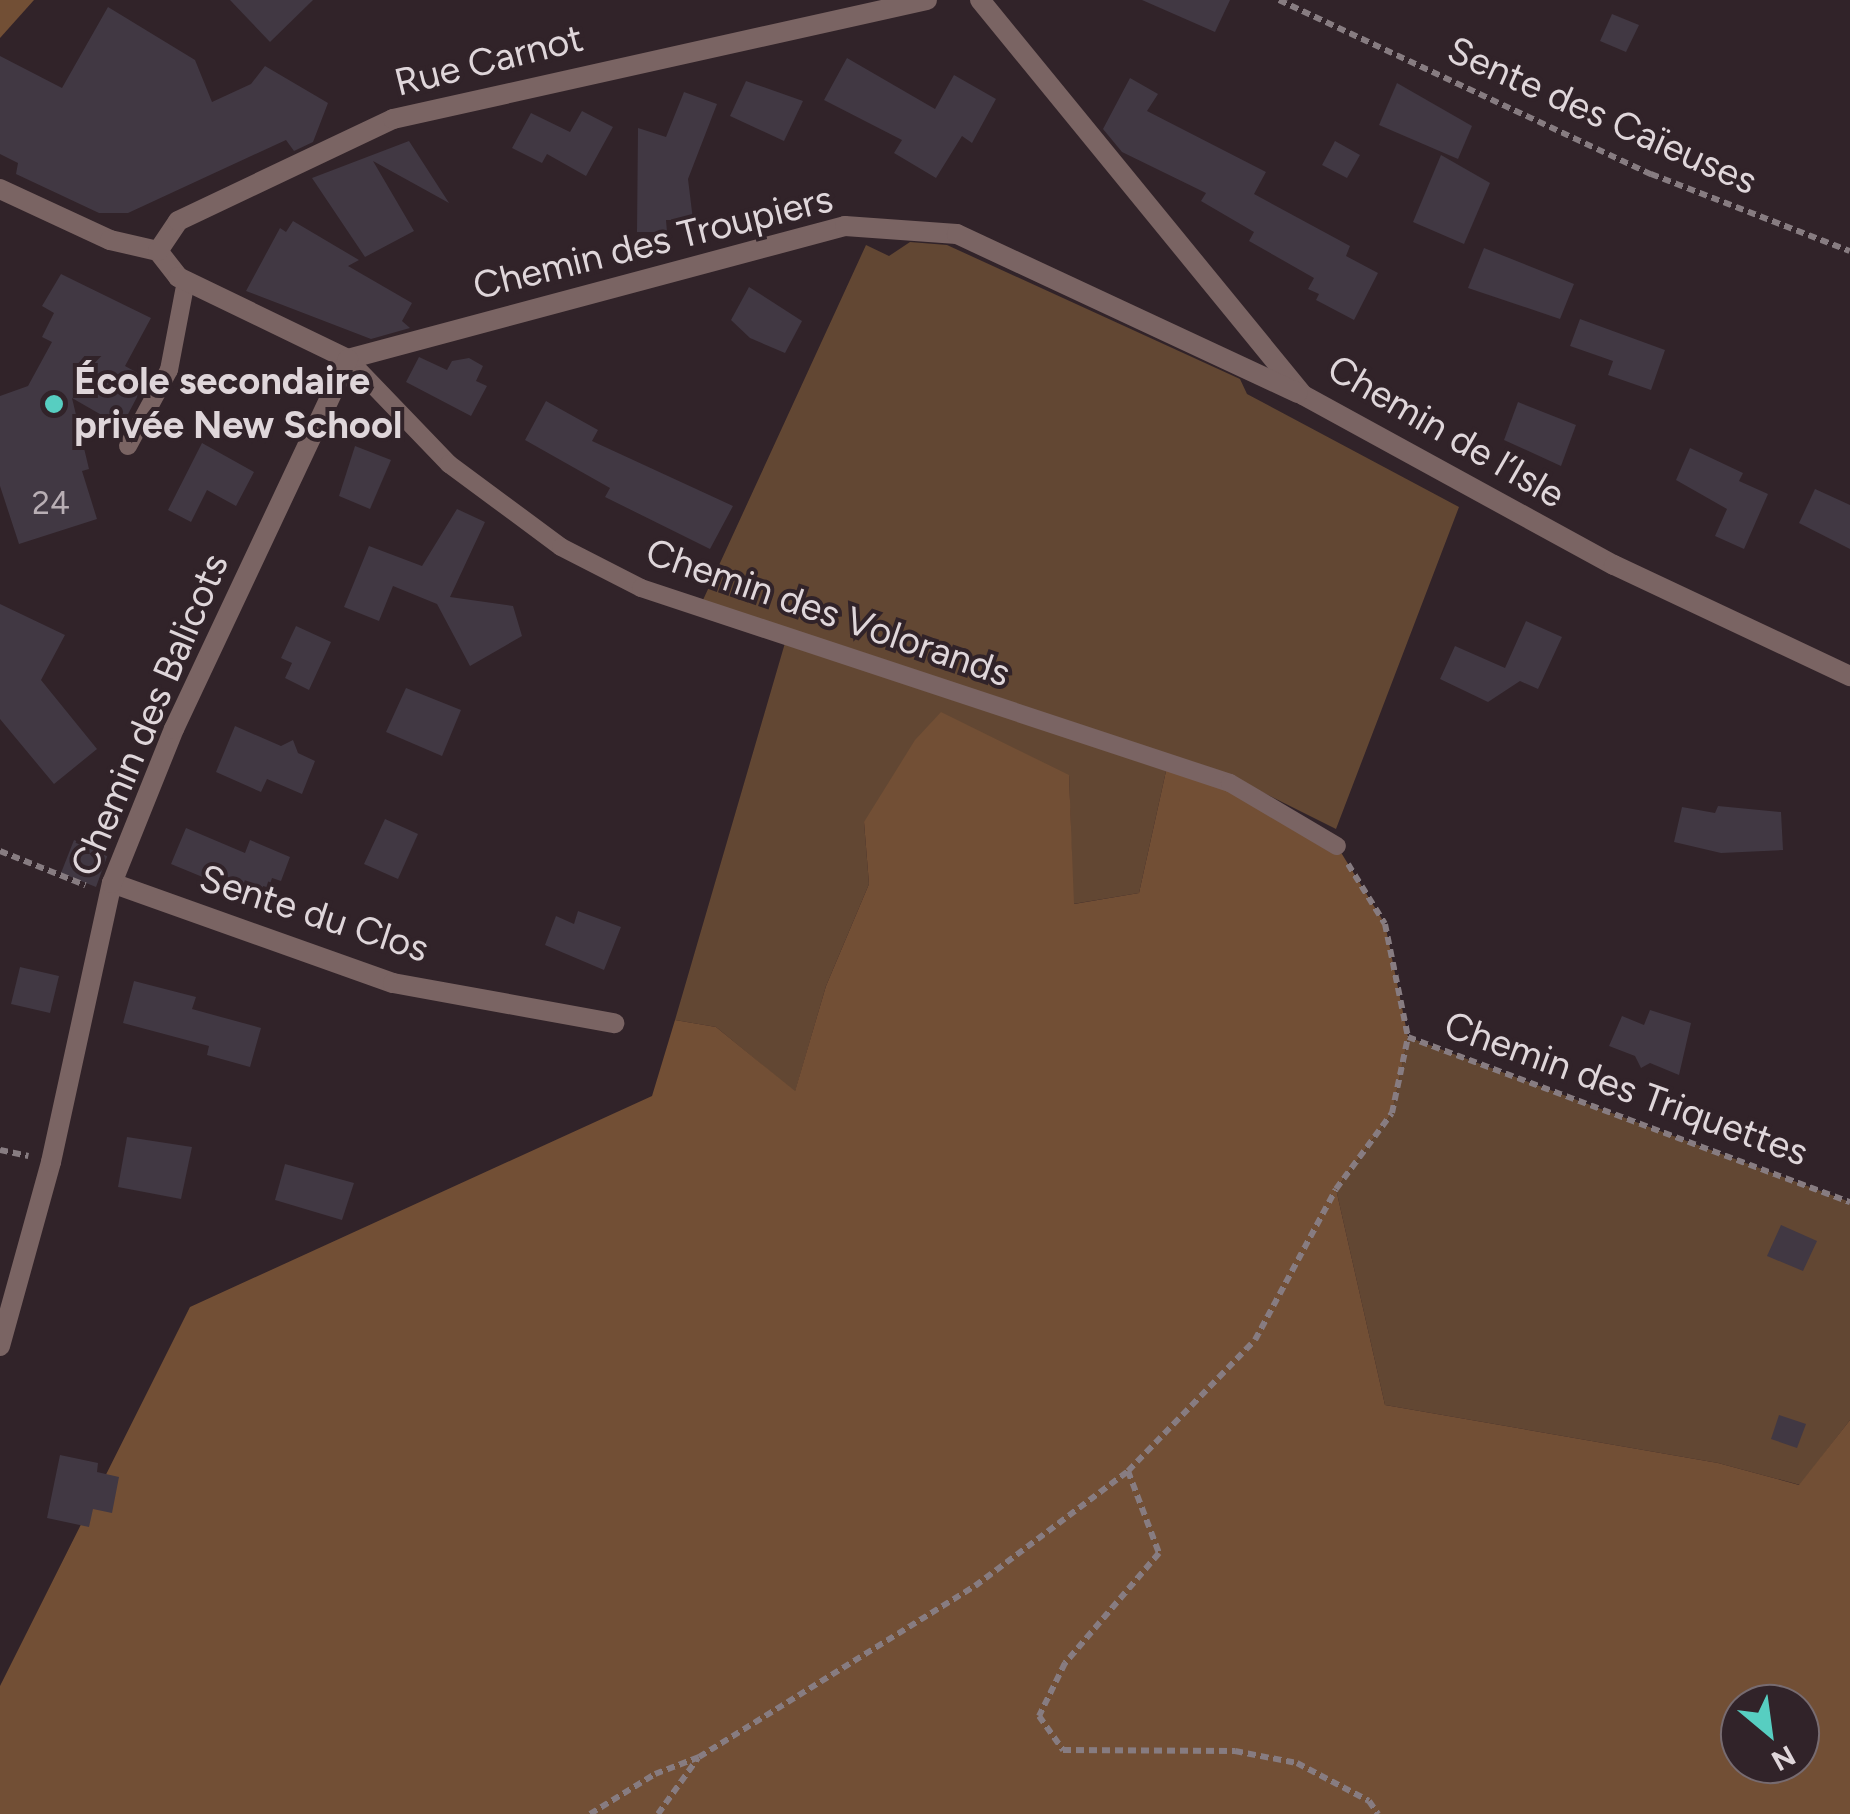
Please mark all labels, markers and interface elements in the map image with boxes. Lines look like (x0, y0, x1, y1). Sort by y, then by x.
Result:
street label: Rue Carnot (390, 16, 588, 106)
street label: Sente des Caïeuses (1440, 27, 1764, 205)
street label: Chemin des Troupiers (468, 176, 838, 310)
street label: Chemin de l’Isle (1319, 346, 1573, 518)
place label: École secondaire privée New School (74, 359, 402, 448)
marker: École secondaire privée New School (43, 393, 65, 415)
house number: 24 (32, 484, 70, 522)
street label: Chemin des Volorands (640, 529, 1016, 697)
street label: Chemin des Balicots (61, 547, 239, 883)
street label: Sente du Clos (194, 856, 434, 972)
street label: Chemin des Triquettes (1438, 1002, 1814, 1176)
north arrow (1720, 1684, 1820, 1784)
text: N (1766, 1738, 1801, 1779)

